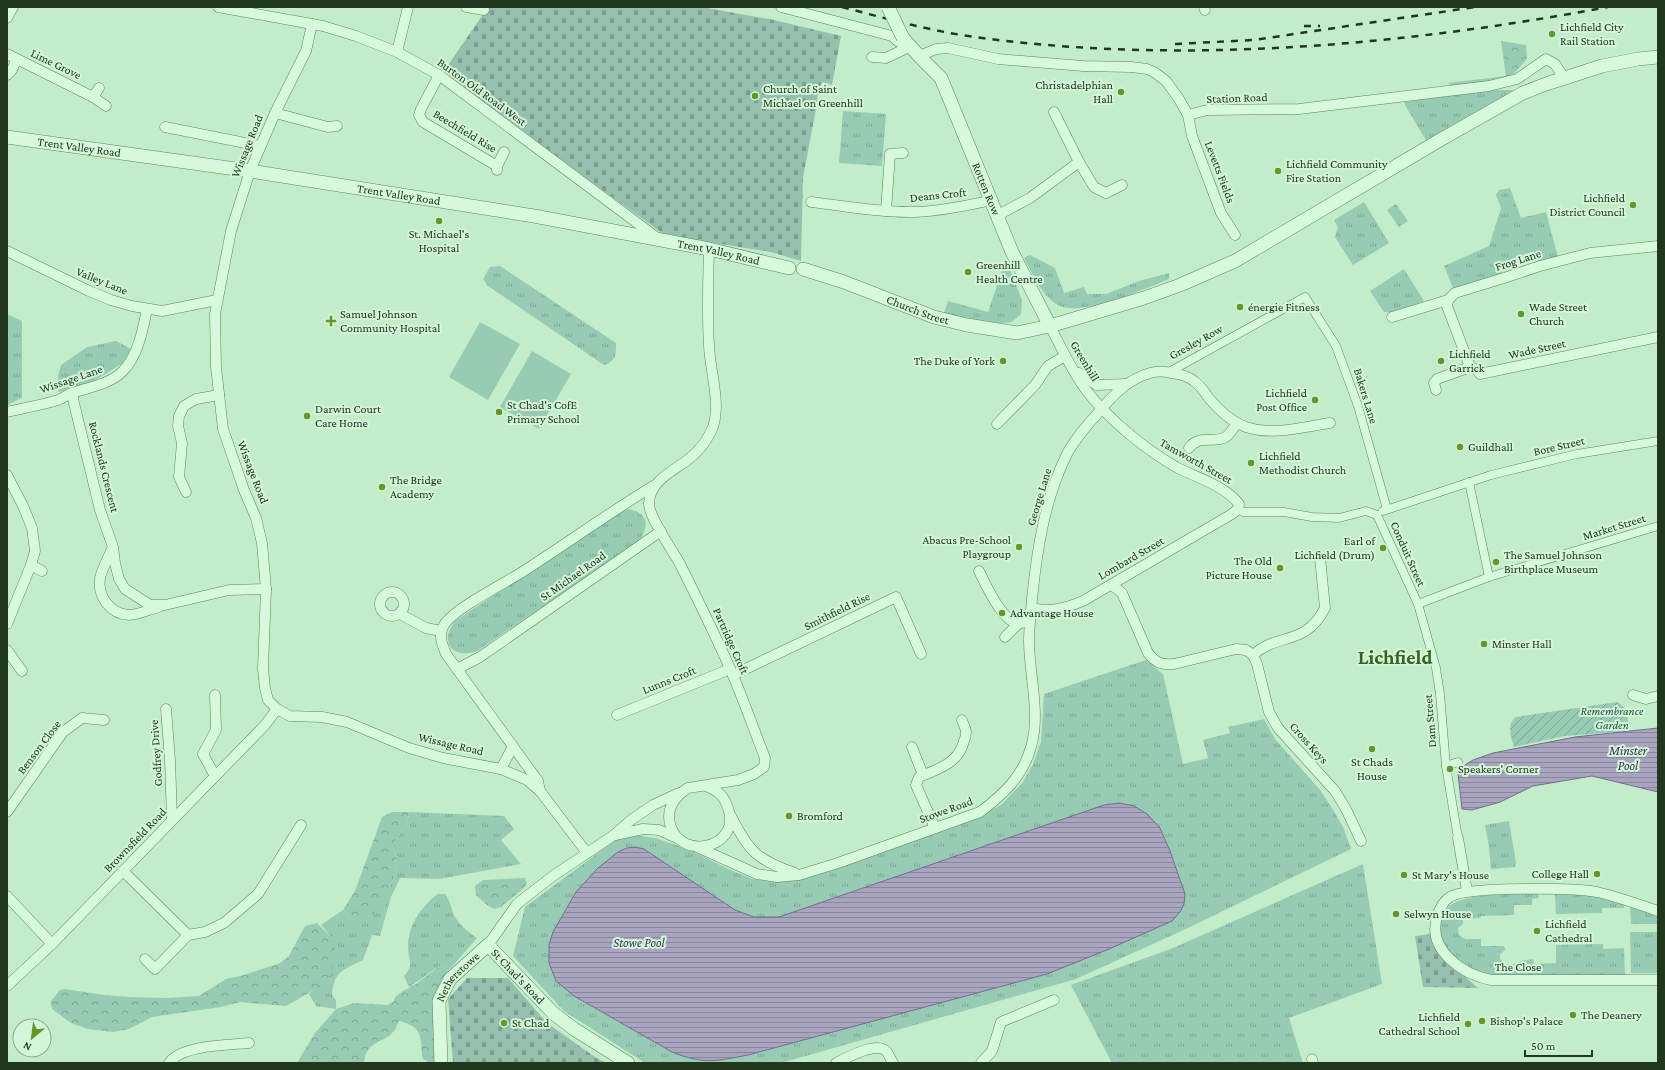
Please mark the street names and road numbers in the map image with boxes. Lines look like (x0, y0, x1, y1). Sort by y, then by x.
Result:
street label: Lime Grove (28, 46, 84, 82)
street label: Burton Old Road West (435, 55, 530, 130)
street label: Station Road (1206, 90, 1268, 106)
street label: Beechfield Rise (431, 107, 499, 155)
street label: Wissage Road (228, 112, 266, 179)
street label: Trent Valley Road (37, 134, 123, 160)
street label: Levetts Fields (1202, 139, 1238, 205)
street label: Rotten Row (969, 161, 1003, 217)
street label: Trent Valley Road (356, 181, 442, 208)
street label: Deans Croft (909, 185, 968, 205)
street label: Trent Valley Road (676, 236, 762, 268)
street label: Frog Lane (1493, 246, 1543, 274)
street label: Valley Lane (74, 264, 130, 298)
street label: Church Street (884, 292, 951, 328)
street label: Gresley Row (1167, 321, 1225, 362)
street label: Wade Street (1507, 336, 1568, 362)
street label: Greenhill (1068, 338, 1102, 384)
street label: Wissage Lane (38, 362, 104, 396)
street label: Bakers Lane (1351, 366, 1381, 426)
street label: Rocklands Crescent (86, 420, 122, 515)
street label: Bore Street (1532, 433, 1587, 459)
street label: Tamworth Street (1157, 435, 1236, 487)
street label: Wissage Road (235, 438, 272, 506)
street label: George Lane (1024, 467, 1054, 527)
street label: Market Street (1581, 511, 1648, 543)
street label: Conduit Street (1387, 519, 1429, 590)
street label: Lombard Street (1095, 533, 1167, 583)
street label: St Michael Road (537, 548, 609, 604)
street label: Smithfield Rise (802, 589, 872, 633)
street label: Partridge Croft (710, 606, 752, 677)
street label: Lunns Croft (640, 663, 699, 697)
street label: Dam Street (1421, 693, 1439, 748)
street label: Benson Close (14, 717, 64, 777)
street label: Godfrey Drive (147, 719, 165, 787)
street label: Cross Keys (1287, 719, 1331, 767)
street label: Wissage Road (417, 730, 486, 758)
street label: Stowe Road (917, 794, 975, 826)
street label: Brownsfield Road (101, 804, 170, 875)
street label: St Chad's Road (488, 946, 548, 1007)
street label: Netherstowe (433, 949, 482, 1004)
street label: The Close (1495, 960, 1541, 974)

